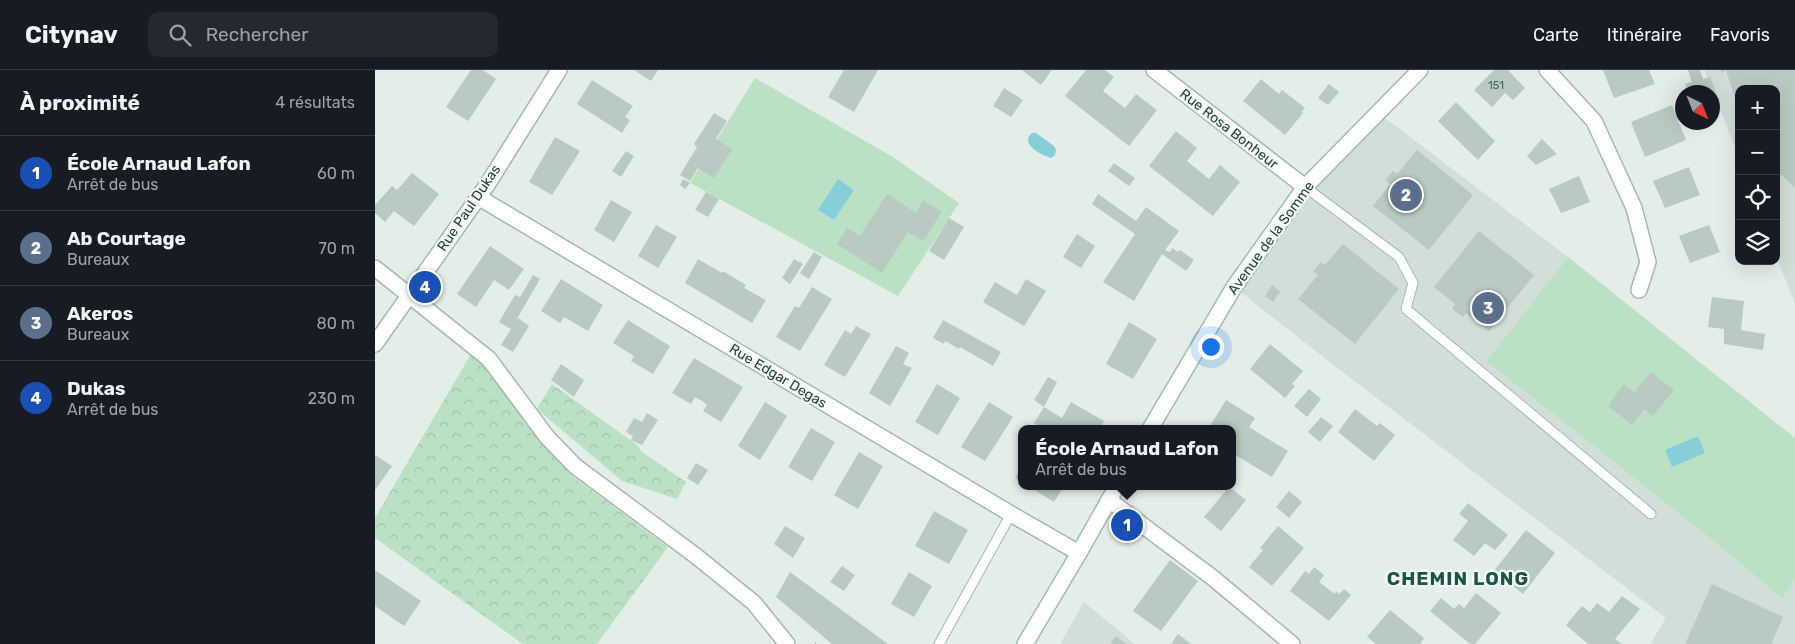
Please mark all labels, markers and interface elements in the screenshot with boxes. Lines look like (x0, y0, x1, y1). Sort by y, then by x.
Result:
search box (148, 12, 498, 57)
text: Citynav (25, 21, 118, 49)
icon: search (166, 21, 194, 49)
text: Rechercher (206, 23, 308, 46)
text: Carte (1533, 24, 1579, 46)
text: Itinéraire (1607, 24, 1682, 46)
text: Favoris (1710, 24, 1770, 46)
house number: 151 (1488, 79, 1504, 92)
street label: Rue Rosa Bonheur (1176, 85, 1282, 173)
north arrow (1675, 85, 1720, 130)
map controls (1735, 85, 1780, 265)
button: + (1735, 85, 1780, 130)
text: À proximité (20, 90, 140, 115)
text: 4 résultats (275, 93, 355, 112)
button: − (1735, 130, 1780, 175)
text: École Arnaud Lafon (67, 152, 251, 175)
street label: Rue Paul Dukas (434, 161, 504, 255)
text: 1 (32, 164, 40, 183)
text: 60 m (317, 164, 355, 183)
text: Arrêt de bus (67, 175, 159, 194)
button: locate (1735, 175, 1780, 220)
pin: 2 (1390, 176, 1422, 214)
street label: Avenue de la Somme (1224, 178, 1318, 298)
button: layers (1735, 220, 1780, 265)
text: Ab Courtage (67, 227, 186, 250)
text: 2 (31, 239, 41, 258)
text: 70 m (318, 239, 355, 258)
text: Bureaux (67, 250, 129, 269)
pin: 4 (409, 268, 441, 306)
pin: 3 (1472, 289, 1504, 327)
text: Akeros (67, 302, 133, 325)
text: 3 (31, 314, 41, 333)
text: 80 m (317, 314, 355, 333)
text: Bureaux (67, 325, 129, 344)
your location (1198, 334, 1224, 360)
street label: Rue Edgar Degas (726, 340, 830, 412)
text: Dukas (67, 377, 125, 400)
text: 4 (31, 389, 41, 408)
text: 230 m (308, 389, 355, 408)
text: Arrêt de bus (67, 400, 159, 419)
popup (1018, 425, 1236, 490)
text: École Arnaud Lafon (1035, 437, 1219, 460)
text: Arrêt de bus (1035, 460, 1127, 479)
pin: 1 (1111, 506, 1143, 544)
district label: CHEMIN LONG (1387, 567, 1529, 590)

